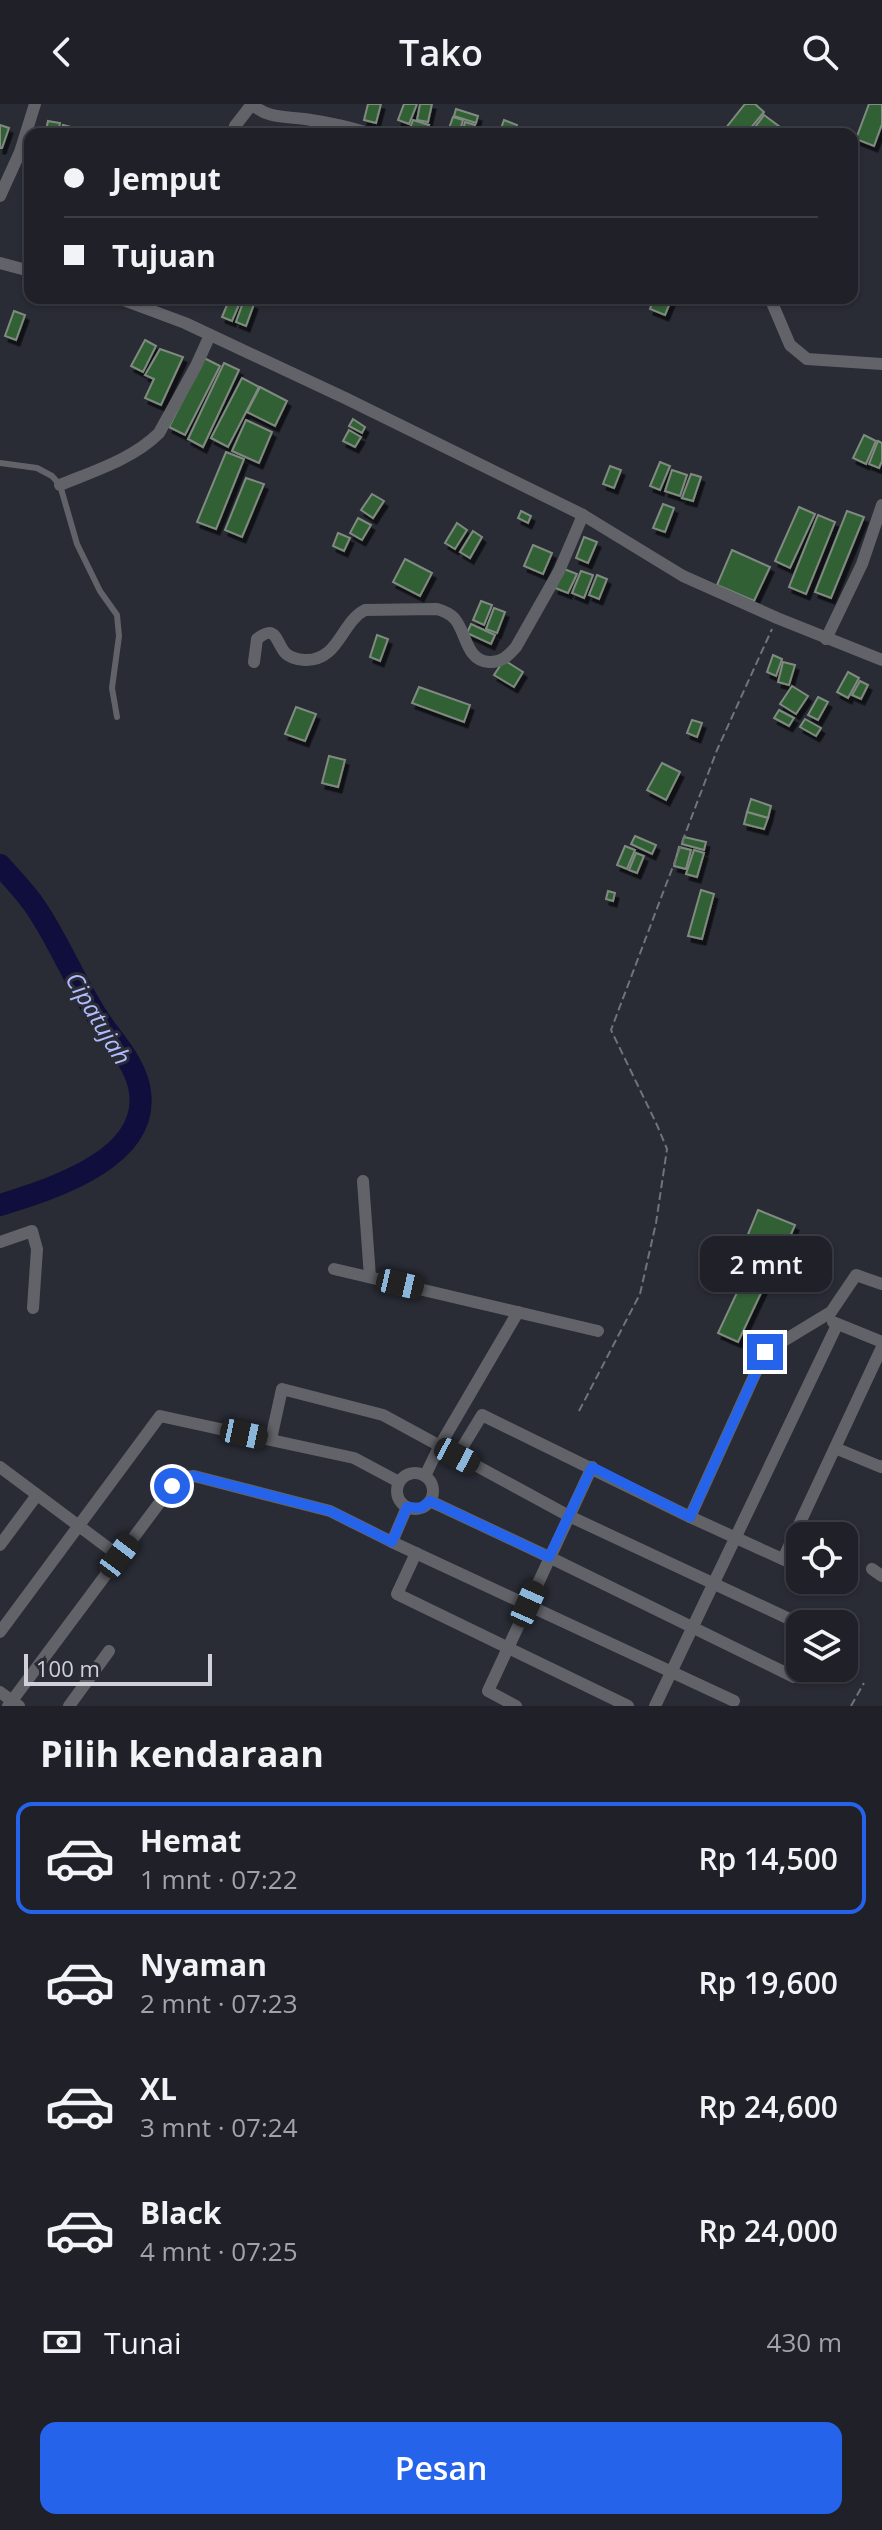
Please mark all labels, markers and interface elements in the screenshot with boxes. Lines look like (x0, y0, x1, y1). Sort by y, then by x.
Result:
text: Tako (399, 28, 483, 77)
icon: back (40, 30, 84, 74)
icon: search (798, 30, 842, 74)
text: Jemput (112, 158, 221, 199)
text: Tujuan (112, 235, 216, 276)
water label: Cipatujah (58, 965, 140, 1071)
callout: 2 mnt (699, 1236, 831, 1292)
text: 2 mnt (729, 1246, 803, 1282)
car (374, 1267, 426, 1301)
route end (747, 1334, 783, 1370)
car (218, 1417, 270, 1451)
car (430, 1434, 484, 1478)
route start (154, 1468, 190, 1504)
map controls (786, 1522, 858, 1682)
button: locate (786, 1522, 858, 1594)
car (95, 1530, 143, 1582)
car (507, 1577, 549, 1631)
button: layers (786, 1610, 858, 1682)
scale bar (24, 1650, 212, 1686)
text: 100 m (36, 1653, 100, 1683)
text: Pilih kendaraan (40, 1729, 324, 1778)
text: Hemat (140, 1820, 241, 1861)
icon: car (44, 1822, 116, 1894)
text: Rp 14,500 (698, 1838, 838, 1879)
text: 1 mnt · 07:22 (140, 1861, 298, 1897)
text: Nyaman (140, 1944, 267, 1985)
icon: car (44, 1946, 116, 2018)
text: Rp 19,600 (698, 1962, 838, 2003)
text: 2 mnt · 07:23 (140, 1985, 298, 2021)
text: XL (140, 2068, 177, 2109)
icon: car (44, 2070, 116, 2142)
text: Rp 24,600 (698, 2086, 838, 2127)
text: 3 mnt · 07:24 (140, 2109, 298, 2145)
text: Black (140, 2192, 221, 2233)
icon: car (44, 2194, 116, 2266)
text: Rp 24,000 (698, 2210, 838, 2251)
text: 4 mnt · 07:25 (140, 2233, 298, 2269)
icon: cash (40, 2320, 84, 2364)
text: Tunai (104, 2322, 182, 2363)
text: 430 m (767, 2324, 842, 2360)
button: Pesan (40, 2422, 842, 2514)

